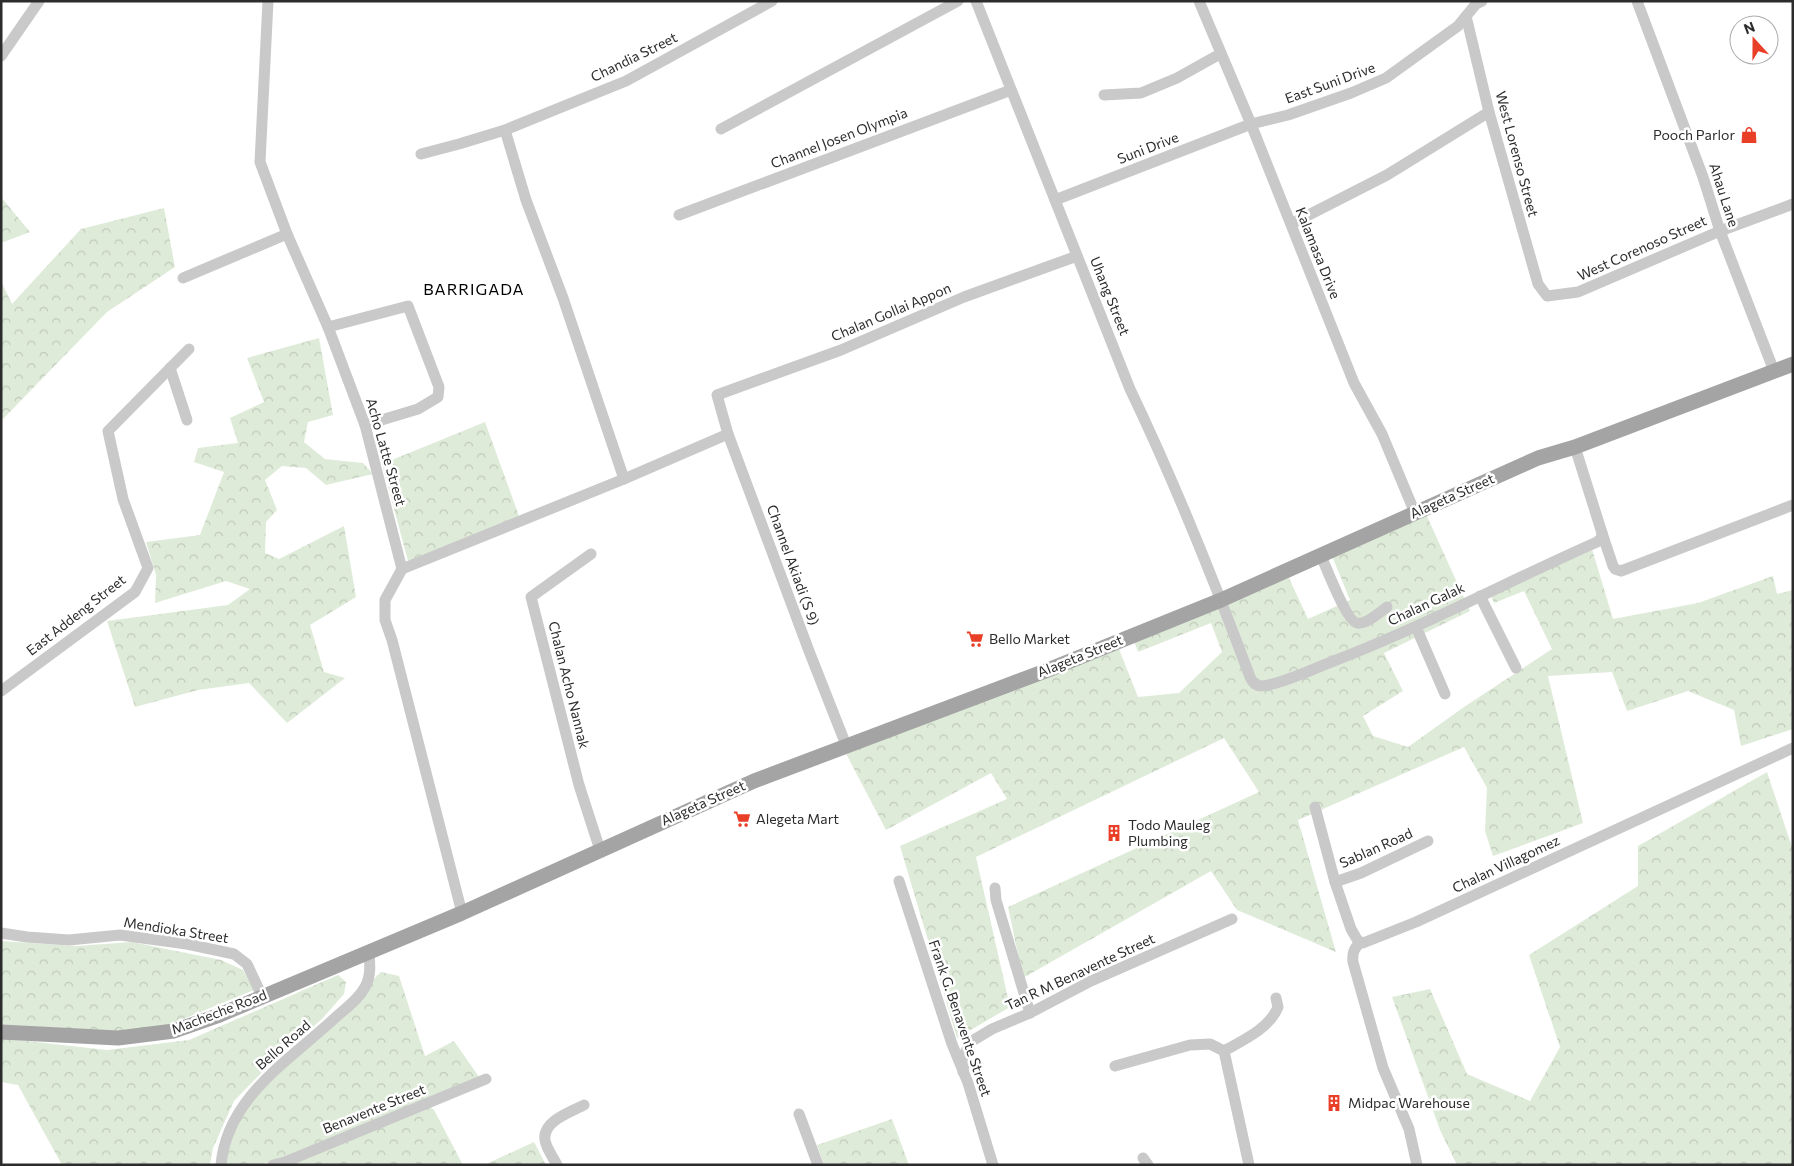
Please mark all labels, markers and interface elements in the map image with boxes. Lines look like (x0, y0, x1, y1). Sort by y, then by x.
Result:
north arrow (1729, 15, 1779, 65)
text: N (1741, 18, 1757, 37)
street label: Chandia Street (588, 28, 680, 85)
street label: East Suni Drive (1282, 58, 1377, 107)
street label: West Lorenso Street (1493, 89, 1543, 219)
street label: Channel Josen Olympia (768, 104, 910, 171)
shop icon: Pooch Parlor (1739, 125, 1759, 145)
place label: Pooch Parlor (1653, 126, 1735, 143)
street label: Suni Drive (1115, 128, 1181, 167)
street label: Ahau Lane (1706, 161, 1743, 229)
street label: Kalamasa Drive (1292, 205, 1345, 301)
street label: West Corenoso Street (1575, 211, 1709, 284)
street label: Uhang Street (1087, 254, 1134, 338)
district label: BARRIGADA (423, 279, 525, 298)
street label: Chalan Gollai Appon (828, 279, 953, 344)
street label: Acho Latte Street (363, 396, 410, 508)
street label: Alageta Street (1407, 469, 1497, 522)
street label: Channel Akiadi (S 9) (764, 502, 823, 627)
street label: East Addeng Street (23, 570, 129, 659)
street label: Chalan Galak (1385, 578, 1467, 629)
street label: Chalan Acho Nannak (545, 619, 594, 751)
supermarket icon: Bello Market (965, 629, 985, 649)
place label: Bello Market (989, 630, 1070, 647)
street label: Alageta Street (1035, 631, 1125, 680)
street label: Alageta Street (658, 776, 748, 829)
supermarket icon: Alegeta Mart (732, 809, 752, 829)
place label: Alegeta Mart (756, 810, 839, 827)
place label: Todo Mauleg Plumbing (1128, 816, 1211, 849)
building icon: Todo Mauleg Plumbing (1104, 823, 1124, 843)
street label: Sablan Road (1337, 824, 1415, 871)
street label: Chalan Villagomez (1449, 831, 1562, 896)
street label: Mendioka Street (122, 913, 230, 946)
street label: Tan R M Benavente Street (1002, 929, 1158, 1014)
street label: Frank G. Benavente Street (926, 937, 995, 1099)
street label: Macheche Road (169, 986, 269, 1037)
street label: Bello Road (252, 1016, 314, 1073)
street label: Benavente Street (320, 1080, 428, 1137)
building icon: Midpac Warehouse (1324, 1093, 1344, 1113)
place label: Midpac Warehouse (1348, 1094, 1470, 1111)

